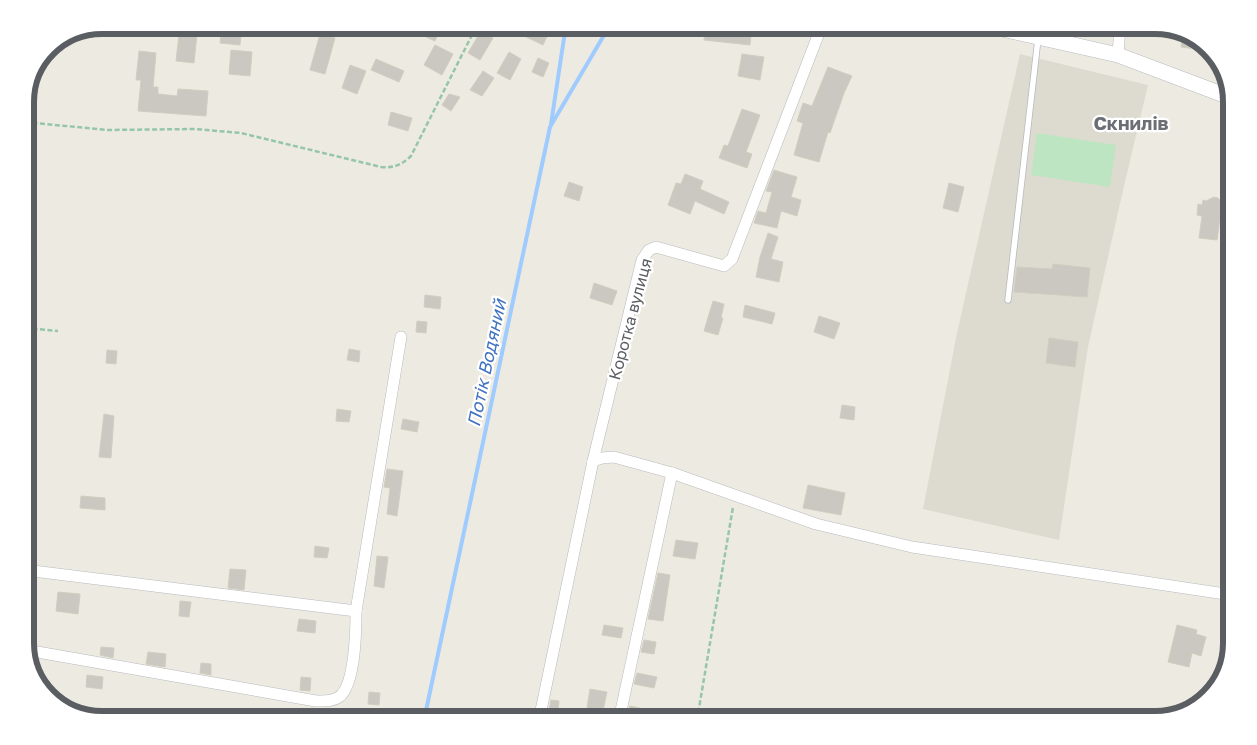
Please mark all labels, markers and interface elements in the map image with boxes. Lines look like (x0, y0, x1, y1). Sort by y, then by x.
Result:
district label: Скнилів (1093, 111, 1169, 134)
street label: Коротка вулиця (604, 256, 656, 382)
water label: Потік Водяний (462, 296, 510, 429)

